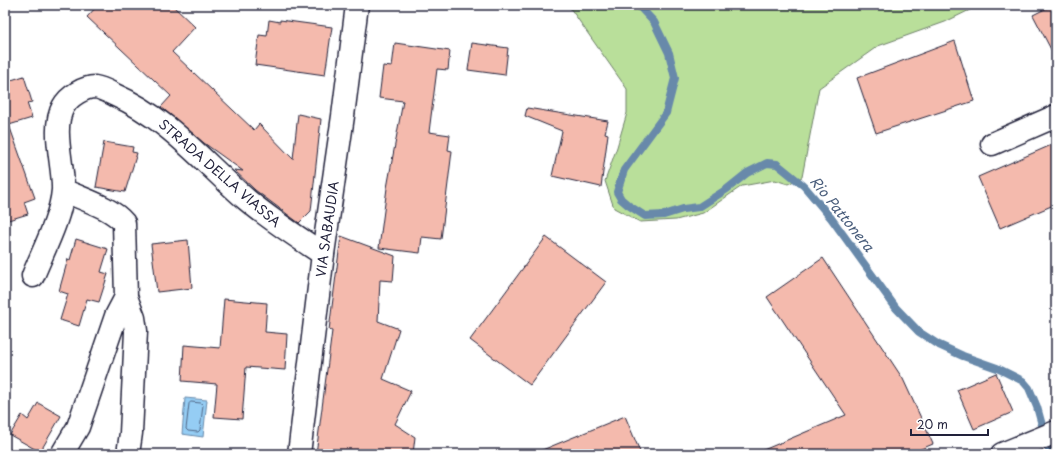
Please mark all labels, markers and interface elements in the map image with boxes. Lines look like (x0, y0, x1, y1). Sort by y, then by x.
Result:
street label: STRADA DELLA VIASSA (155, 114, 285, 231)
water label: Rio Pattonera (805, 171, 880, 256)
street label: VIA SABAUDIA (310, 179, 343, 278)
scale bar (911, 411, 988, 437)
text: 20 m (917, 415, 948, 433)

